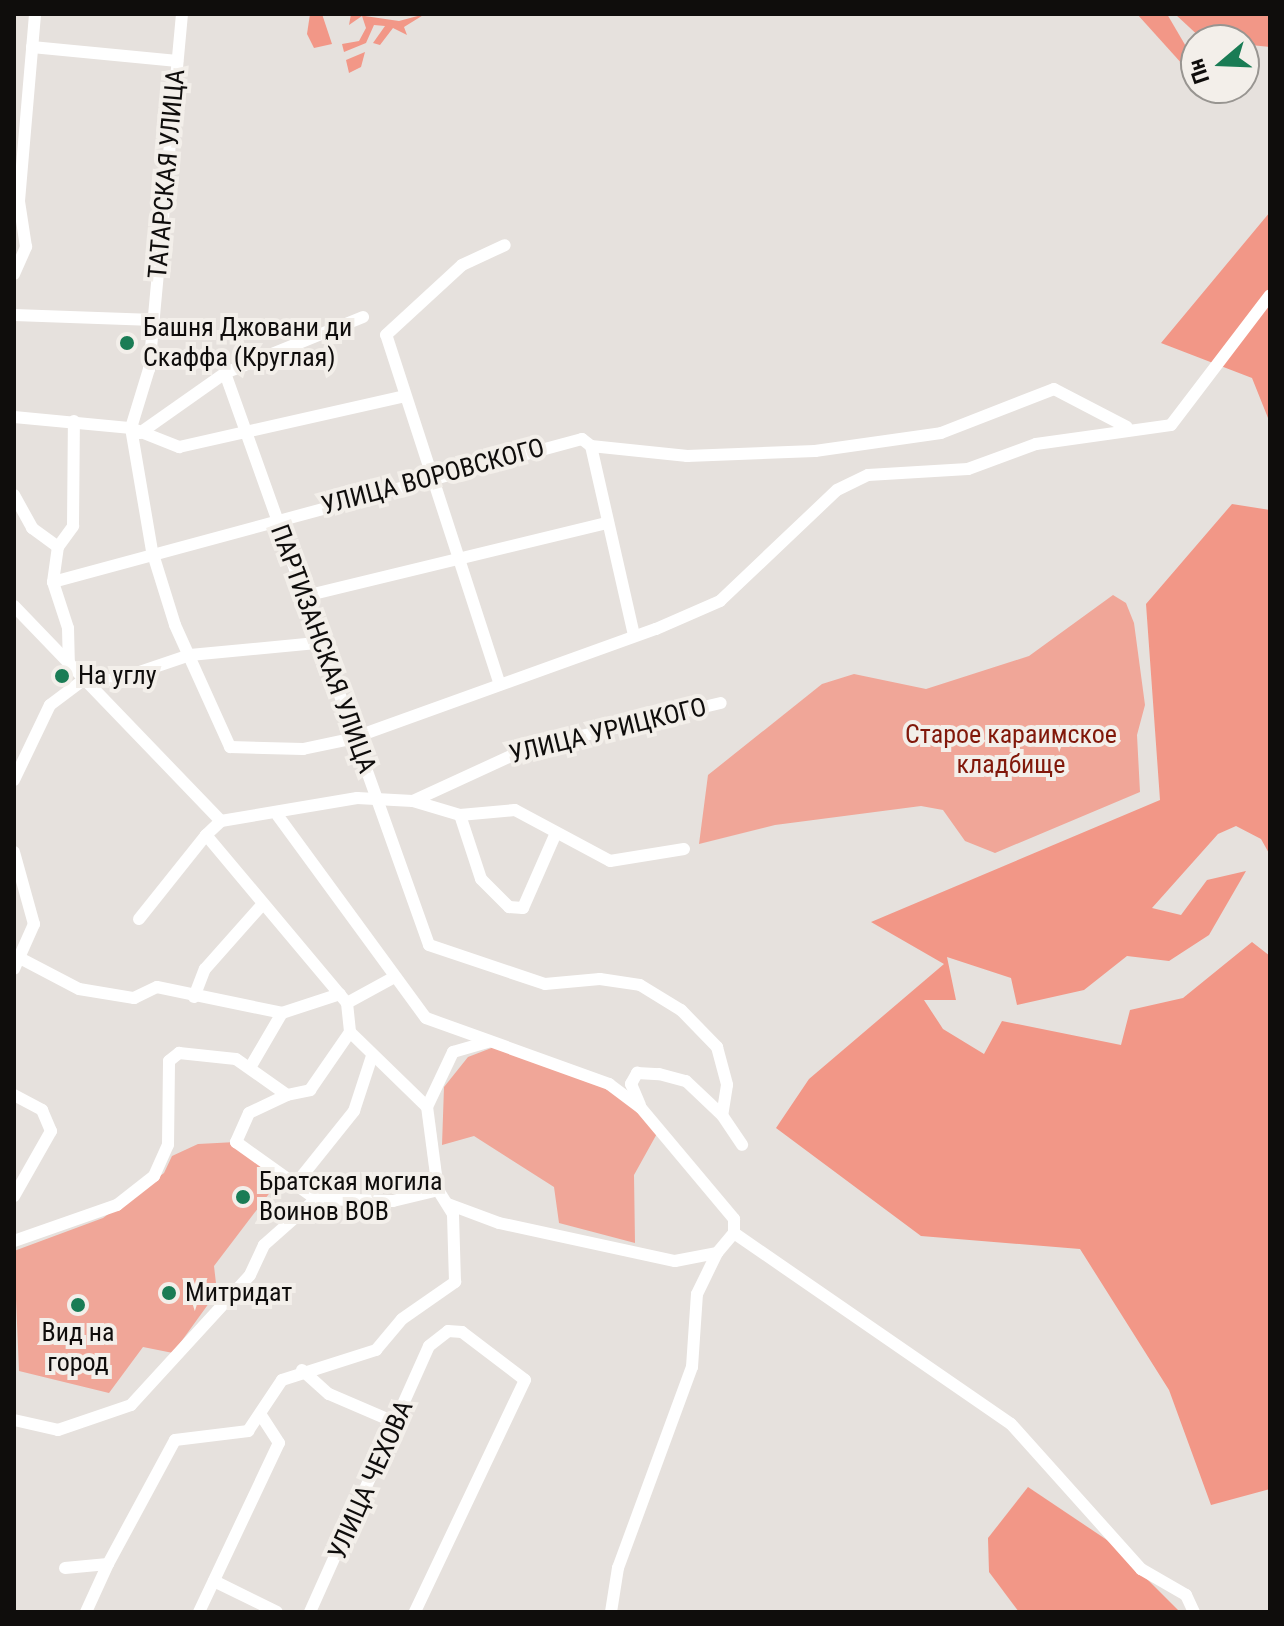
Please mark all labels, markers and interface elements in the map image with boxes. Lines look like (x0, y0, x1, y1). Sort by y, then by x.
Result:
north arrow (1180, 24, 1260, 104)
text: Пн (1183, 56, 1215, 87)
street label: ТАТАРСКАЯ УЛИЦА (142, 68, 192, 280)
place label: Башня Джовани ди Скаффа (Круглая) (143, 312, 352, 374)
marker: Башня Джовани ди Скаффа (Круглая) (118, 334, 136, 352)
street label: УЛИЦА ВОРОВСКОГО (318, 432, 548, 522)
street label: ПАРТИЗАНСКАЯ УЛИЦА (264, 520, 382, 778)
place label: На углу (78, 660, 157, 692)
marker: На углу (53, 667, 71, 685)
street label: УЛИЦА УРИЦКОГО (506, 691, 710, 771)
park label: Старое караимское кладбище (905, 719, 1117, 780)
place label: Братская могила Воинов ВОВ (259, 1166, 442, 1228)
marker: Братская могила Воинов ВОВ (234, 1188, 252, 1206)
place label: Митридат (185, 1277, 292, 1309)
marker: Митридат (160, 1284, 178, 1302)
marker: Вид на город (69, 1296, 87, 1314)
place label: Вид на город (41, 1317, 115, 1378)
street label: УЛИЦА ЧЕХОВА (322, 1396, 420, 1564)

